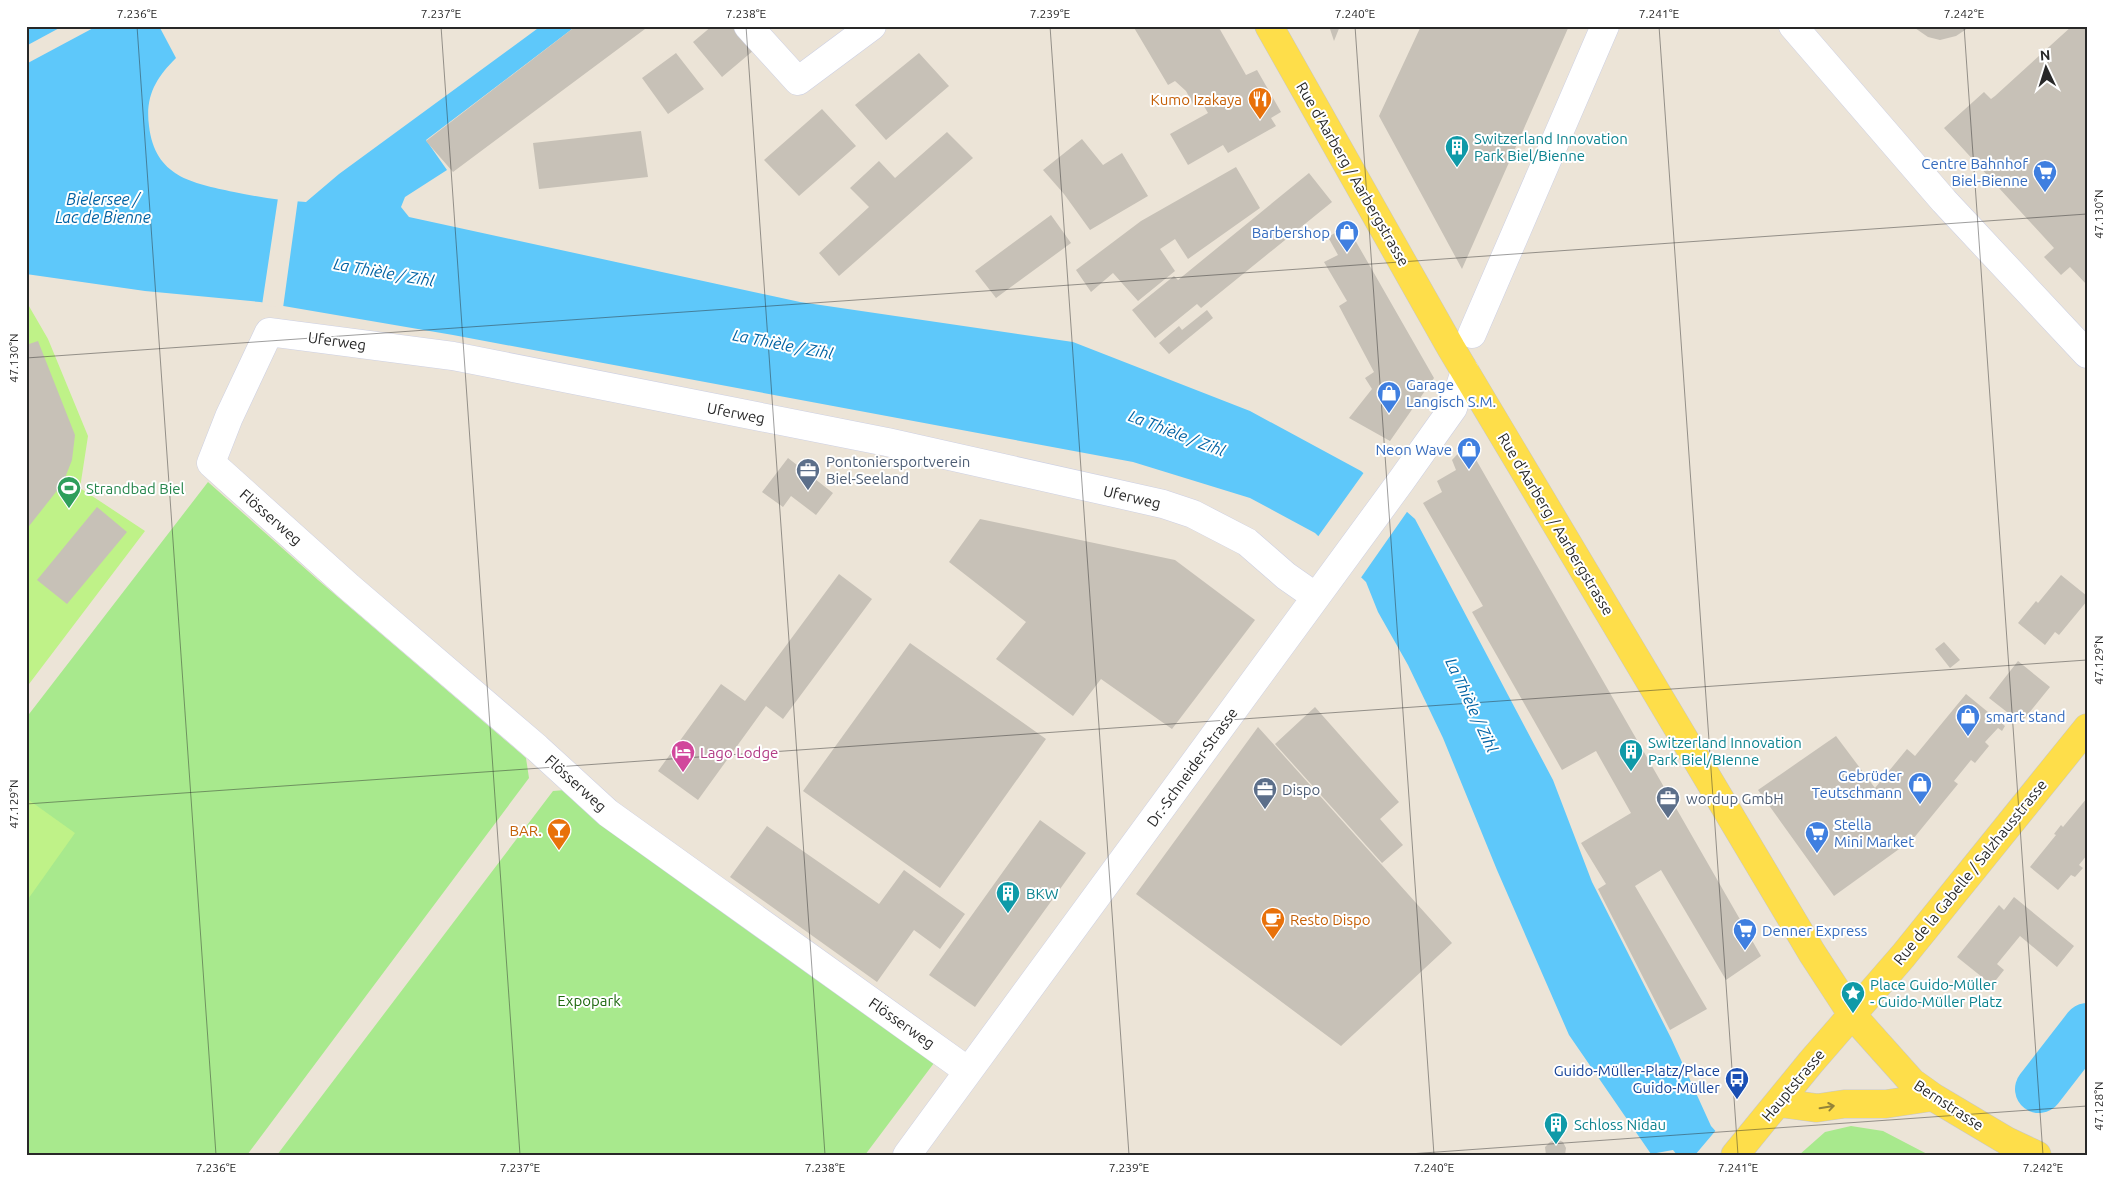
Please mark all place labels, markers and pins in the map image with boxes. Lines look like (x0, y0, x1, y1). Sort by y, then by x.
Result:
restaurant icon: Kumo Izakaya (1247, 86, 1273, 120)
place label: Kumo Izakaya (1151, 91, 1242, 108)
place label: Switzerland Innovation Park Biel/Bienne (1474, 130, 1628, 164)
building icon: Switzerland Innovation Park Biel/Bienne (1444, 134, 1470, 168)
place label: Centre Bahnhof Biel-Bienne (1921, 155, 2028, 189)
supermarket icon: Centre Bahnhof Biel-Bienne (2032, 159, 2058, 193)
shop icon: Barbershop (1334, 219, 1360, 253)
place label: Barbershop (1252, 224, 1330, 241)
place label: Garage Langisch S.M. (1406, 376, 1496, 410)
shop icon: Garage Langisch S.M. (1376, 380, 1402, 414)
shop icon: Neon Wave (1456, 436, 1482, 470)
place label: Neon Wave (1375, 441, 1452, 458)
place label: Pontoniersportverein Biel-Seeland (826, 453, 970, 487)
office icon: Pontoniersportverein Biel-Seeland (795, 457, 821, 491)
sports icon: Strandbad Biel (56, 475, 82, 509)
place label: Strandbad Biel (86, 480, 185, 497)
shop icon: smart stand (1955, 703, 1981, 737)
place label: smart stand (1986, 708, 2066, 725)
place label: Switzerland Innovation Park Biel/BIenne (1648, 734, 1802, 768)
building icon: Switzerland Innovation Park Biel/BIenne (1618, 738, 1644, 772)
hotel icon: Lago Lodge (670, 739, 696, 773)
place label: Lago Lodge (700, 744, 778, 761)
place label: Gebrüder Teutschmann (1812, 767, 1902, 801)
shop icon: Gebrüder Teutschmann (1907, 771, 1933, 805)
office icon: Dispo (1252, 776, 1278, 810)
place label: Dispo (1282, 781, 1320, 798)
office icon: wordup GmbH (1655, 785, 1681, 819)
place label: wordup GmbH (1686, 790, 1784, 807)
place label: Stella Mini Market (1834, 816, 1914, 850)
bar icon: BAR. (546, 817, 572, 851)
supermarket icon: Stella Mini Market (1804, 820, 1830, 854)
place label: BAR. (509, 822, 542, 839)
building icon: BKW (995, 880, 1021, 914)
place label: BKW (1026, 885, 1059, 902)
cafe icon: Resto Dispo (1260, 906, 1286, 940)
place label: Resto Dispo (1290, 911, 1370, 928)
supermarket icon: Denner Express (1732, 917, 1758, 951)
place label: Denner Express (1762, 922, 1867, 939)
place label: Place Guido-Müller - Guido-Müller Platz (1870, 976, 2002, 1010)
place icon: Place Guido-Müller - Guido-Müller Platz (1840, 980, 1866, 1014)
place label: Guido-Müller-Platz/Place Guido-Müller (1554, 1062, 1720, 1096)
bus stop icon: Guido-Müller-Platz/Place Guido-Müller (1724, 1066, 1750, 1100)
building icon: Schloss Nidau (1543, 1111, 1569, 1145)
place label: Schloss Nidau (1574, 1116, 1666, 1133)

